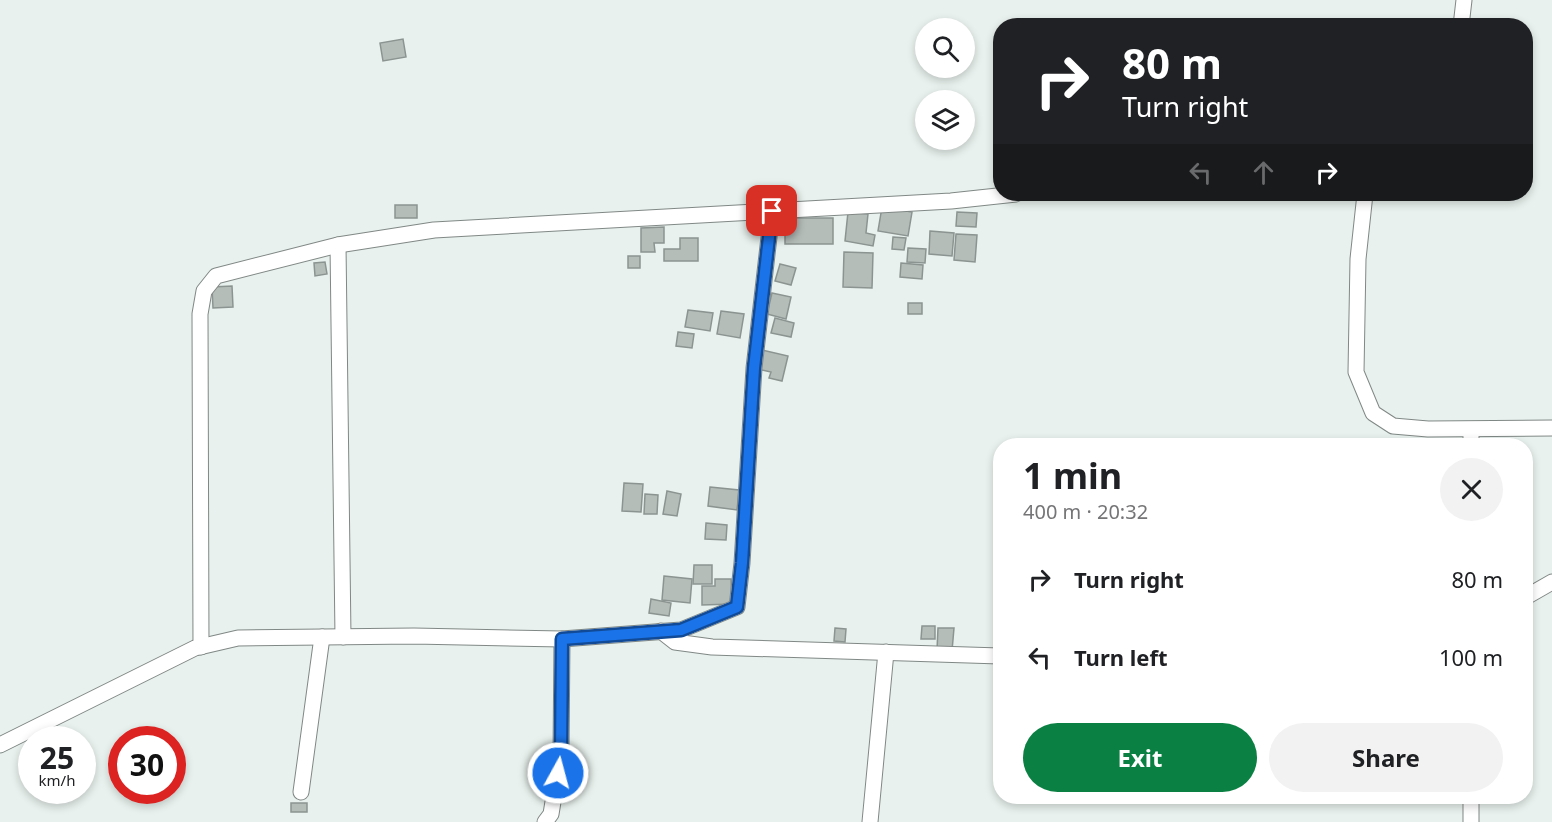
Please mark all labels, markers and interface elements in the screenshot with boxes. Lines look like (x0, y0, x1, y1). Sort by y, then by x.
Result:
map controls (915, 18, 975, 150)
button: search (915, 18, 975, 78)
text: 80 m (1122, 34, 1222, 91)
icon: right (1023, 42, 1101, 120)
text: Turn right (1122, 88, 1248, 125)
button: layers (915, 90, 975, 150)
icon: left (1184, 156, 1217, 189)
icon: ahead (1247, 156, 1280, 189)
icon: right (1310, 156, 1343, 189)
pin (746, 185, 797, 236)
icon: arrive (755, 194, 788, 227)
text: 1 min (1023, 451, 1122, 500)
button: close (1440, 458, 1503, 521)
text: 400 m · 20:32 (1023, 498, 1148, 525)
icon: right (1023, 563, 1056, 596)
text: Turn right (1074, 564, 1184, 594)
text: 80 m (1452, 564, 1503, 594)
icon: left (1023, 641, 1056, 674)
text: Turn left (1074, 642, 1168, 672)
text: 100 m (1439, 642, 1503, 672)
button: Exit (1023, 723, 1257, 792)
button: Share (1269, 723, 1503, 792)
speed limit sign: 30 (108, 726, 186, 804)
text: 25 (40, 737, 74, 778)
position arrow (526, 741, 590, 805)
text: km/h (39, 770, 75, 790)

